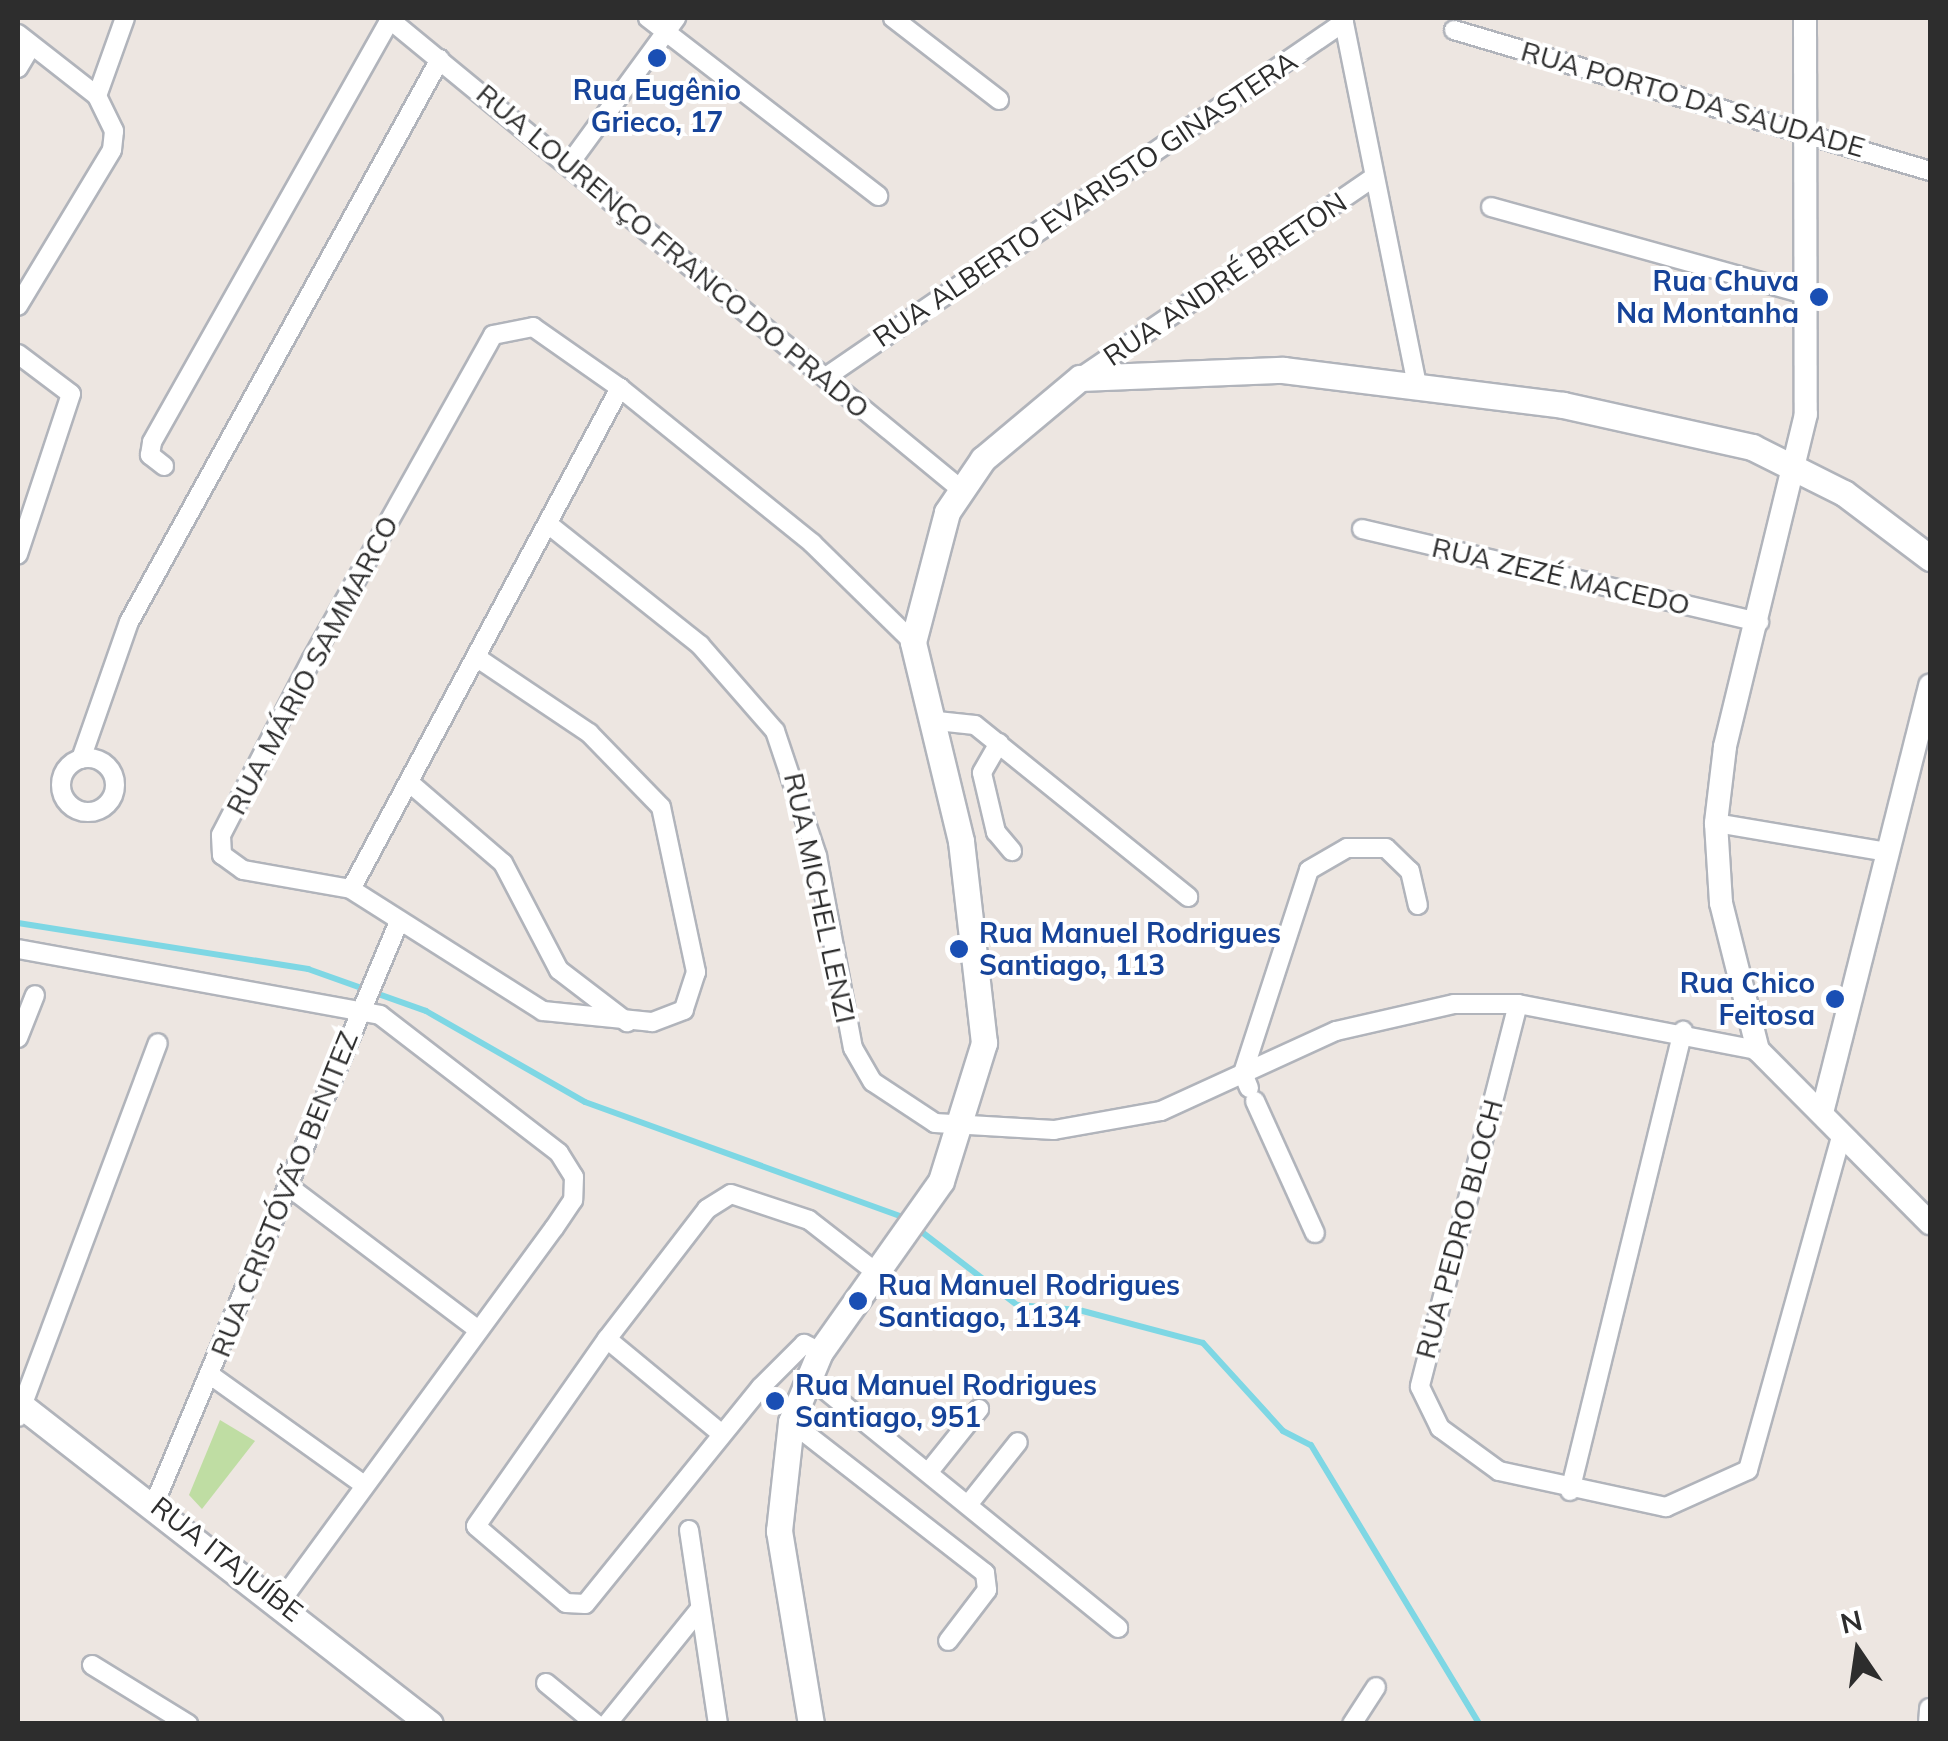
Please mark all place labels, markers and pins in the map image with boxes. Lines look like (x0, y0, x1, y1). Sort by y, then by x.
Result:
marker: Rua Eugênio Grieco, 17 (646, 47, 668, 69)
place label: Rua Eugênio Grieco, 17 (573, 73, 741, 139)
place label: Rua Chuva Na Montanha (1616, 264, 1799, 330)
marker: Rua Chuva Na Montanha (1808, 286, 1830, 308)
place label: Rua Manuel Rodrigues Santiago, 113 (979, 916, 1281, 982)
marker: Rua Manuel Rodrigues Santiago, 113 (948, 938, 970, 960)
place label: Rua Chico Feitosa (1680, 966, 1815, 1032)
marker: Rua Chico Feitosa (1824, 988, 1846, 1010)
place label: Rua Manuel Rodrigues Santiago, 1134 (878, 1268, 1180, 1334)
marker: Rua Manuel Rodrigues Santiago, 1134 (847, 1290, 869, 1312)
place label: Rua Manuel Rodrigues Santiago, 951 (795, 1368, 1097, 1434)
marker: Rua Manuel Rodrigues Santiago, 951 (764, 1390, 786, 1412)

